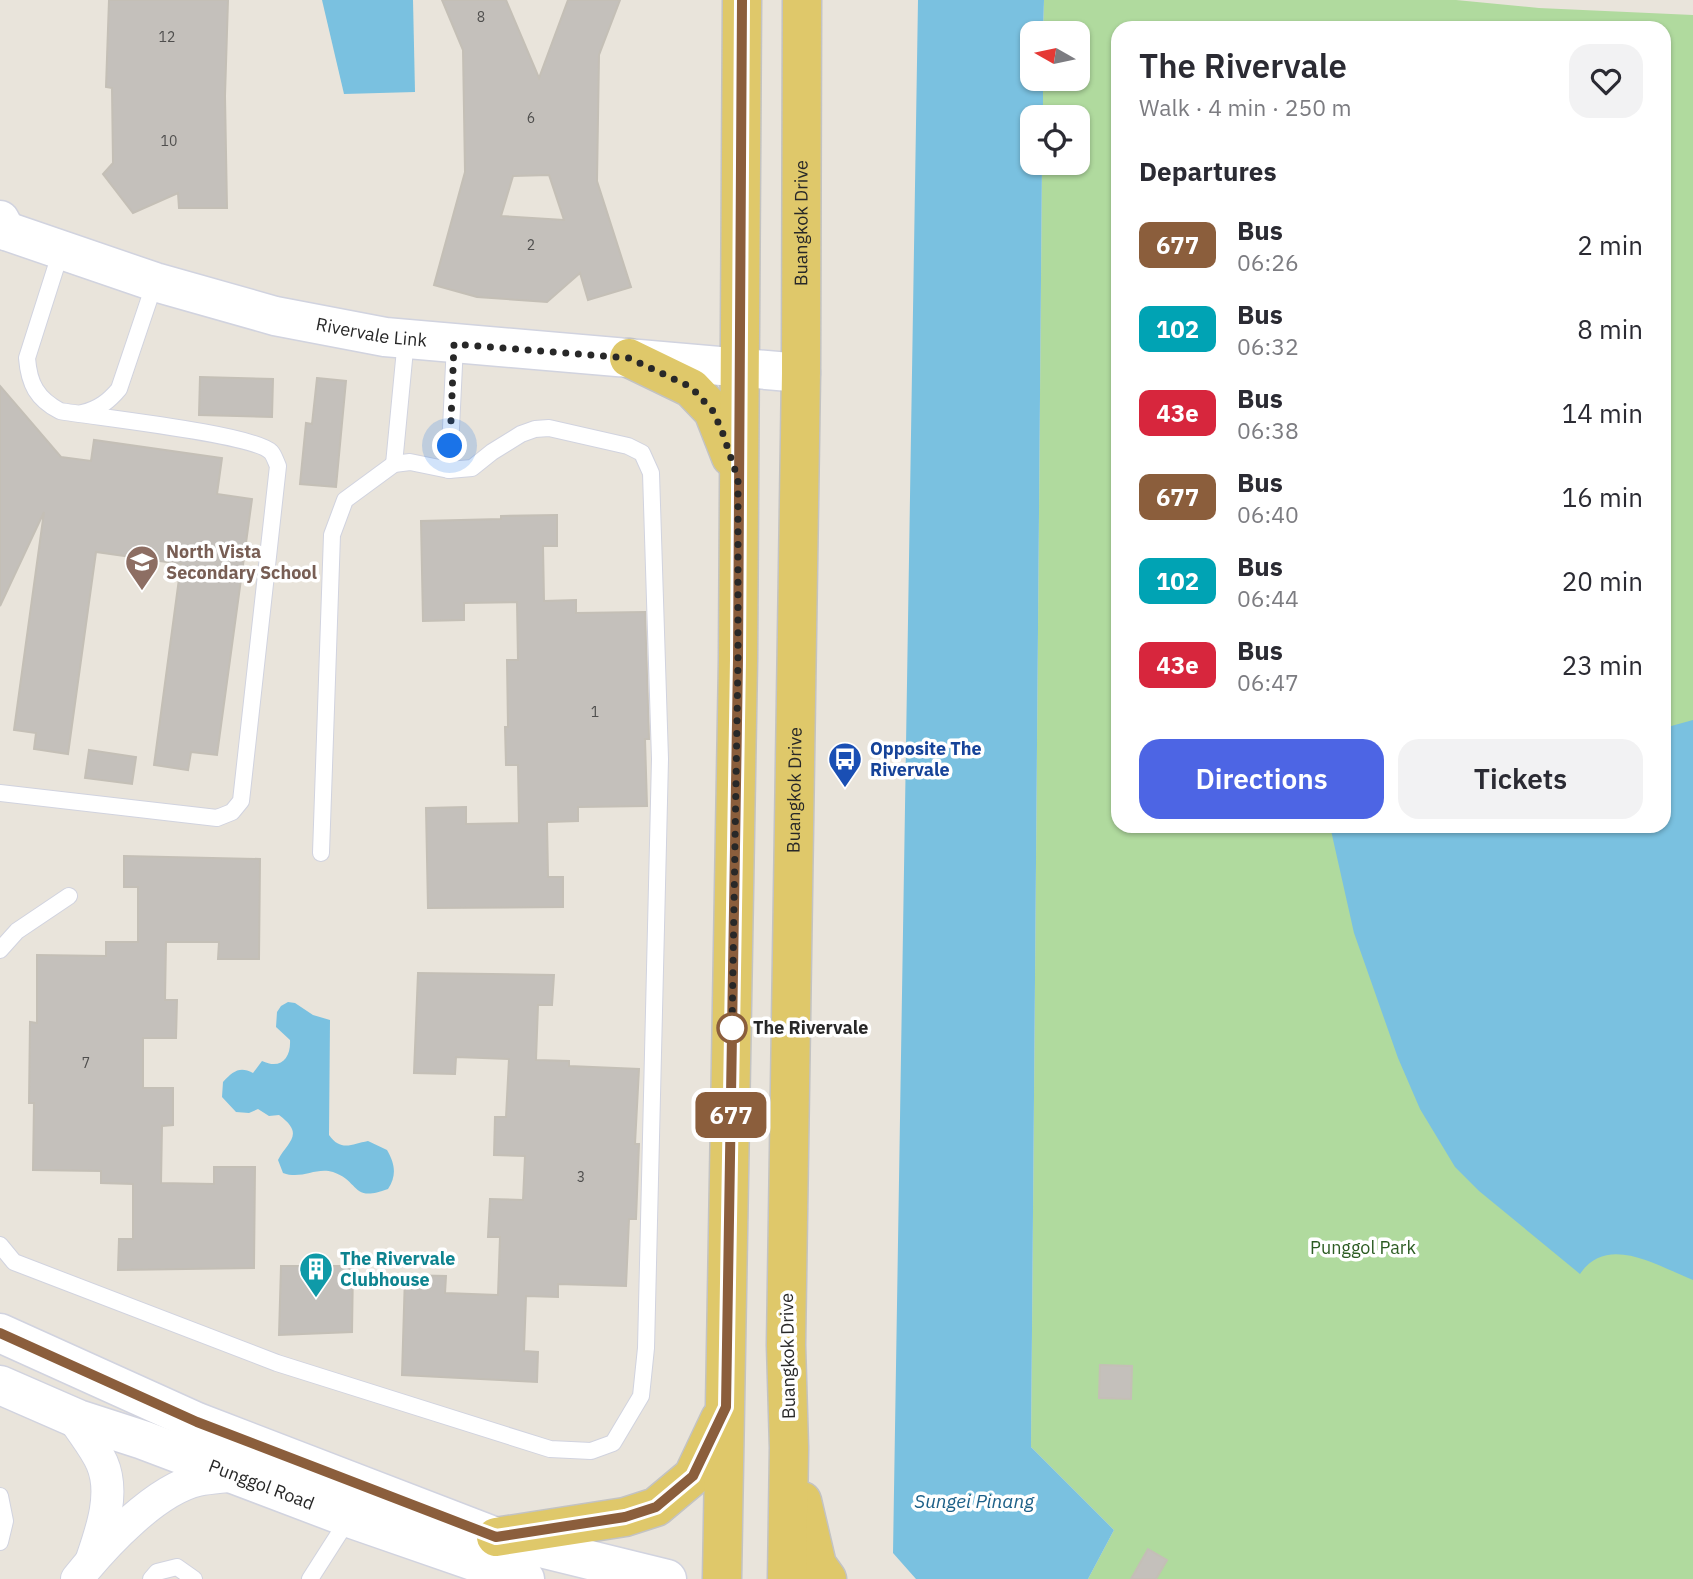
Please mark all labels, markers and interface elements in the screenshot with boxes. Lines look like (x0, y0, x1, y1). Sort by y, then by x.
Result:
house number: 8 (477, 8, 485, 26)
north arrow (1020, 21, 1090, 91)
map controls (1020, 21, 1090, 175)
house number: 12 (159, 28, 175, 46)
text: The Rivervale (1139, 44, 1347, 87)
button: heart (1569, 44, 1643, 118)
text: Walk · 4 min · 250 m (1139, 92, 1352, 122)
button: locate (1020, 105, 1090, 175)
house number: 6 (527, 109, 535, 127)
house number: 10 (161, 132, 177, 150)
text: Departures (1139, 154, 1277, 188)
street label: Buangkok Drive (789, 160, 813, 286)
text: Bus (1237, 213, 1283, 247)
text: 2 min (1577, 228, 1643, 262)
text: 677 (1156, 229, 1199, 261)
house number: 2 (527, 236, 535, 254)
text: 06:26 (1237, 247, 1299, 277)
text: Bus (1237, 297, 1283, 331)
street label: Rivervale Link (314, 312, 428, 352)
text: 8 min (1577, 312, 1643, 346)
text: 102 (1156, 313, 1199, 345)
text: 06:32 (1237, 331, 1299, 361)
text: Bus (1237, 381, 1283, 415)
text: 14 min (1562, 396, 1643, 430)
text: 43e (1156, 397, 1199, 429)
text: 06:38 (1237, 415, 1299, 445)
your location (432, 428, 467, 463)
text: Bus (1237, 465, 1283, 499)
text: 16 min (1562, 480, 1643, 514)
text: 677 (1156, 481, 1199, 513)
text: 06:40 (1237, 499, 1299, 529)
place label: North Vista Secondary School (166, 540, 317, 584)
school or university icon: North Vista Secondary School (123, 543, 161, 592)
text: Bus (1237, 549, 1283, 583)
text: 20 min (1562, 564, 1643, 598)
text: 102 (1156, 565, 1199, 597)
text: 06:44 (1237, 583, 1299, 613)
text: Bus (1237, 633, 1283, 667)
text: 23 min (1562, 648, 1643, 682)
text: 43e (1156, 649, 1199, 681)
text: 06:47 (1237, 667, 1299, 697)
house number: 1 (591, 703, 599, 721)
street label: Buangkok Drive (782, 727, 807, 853)
place label: Opposite The Rivervale (870, 737, 982, 781)
button: Directions (1139, 739, 1384, 819)
button: Tickets (1398, 739, 1643, 819)
bus stop icon: Opposite The Rivervale (826, 740, 864, 789)
marker: The Rivervale (717, 1013, 747, 1043)
place label: The Rivervale (753, 1016, 868, 1039)
house number: 7 (82, 1054, 90, 1072)
line badge: 677 (691, 1092, 771, 1138)
text: 677 (709, 1099, 753, 1131)
house number: 3 (577, 1168, 585, 1186)
park label: Punggol Park (1310, 1236, 1416, 1259)
place label: The Rivervale Clubhouse (340, 1247, 455, 1291)
building icon: The Rivervale Clubhouse (297, 1250, 335, 1299)
street label: Buangkok Drive (775, 1293, 800, 1419)
street label: Punggol Road (206, 1454, 318, 1515)
water label: Sungei Pinang (914, 1489, 1035, 1513)

